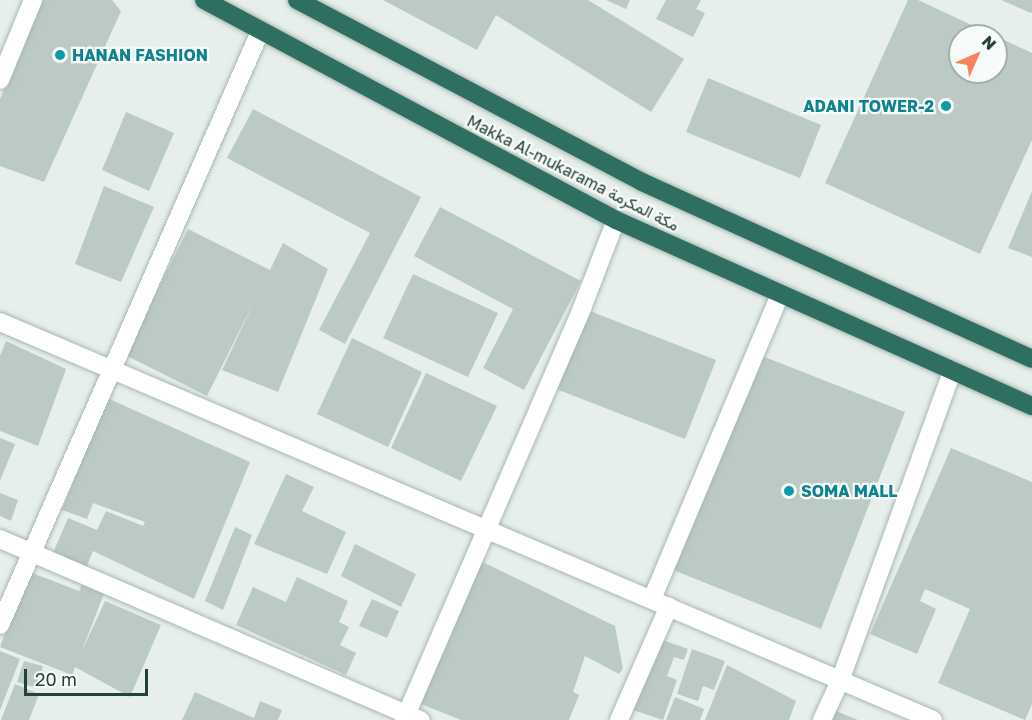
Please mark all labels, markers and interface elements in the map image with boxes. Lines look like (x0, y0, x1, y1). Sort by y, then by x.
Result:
north arrow (948, 24, 1008, 84)
text: N (978, 31, 1001, 54)
place label: HANAN FASHION (72, 45, 208, 65)
marker: HANAN FASHION (53, 48, 67, 62)
place label: ADANI TOWER-2 (803, 96, 934, 116)
marker: ADANI TOWER-2 (939, 99, 953, 113)
street label: Makka Al-mukarama مكة المكرمة (464, 111, 682, 235)
place label: SOMA MALL (801, 481, 897, 501)
marker: SOMA MALL (782, 484, 796, 498)
scale bar (27, 657, 152, 695)
text: 20 m (35, 668, 77, 690)

